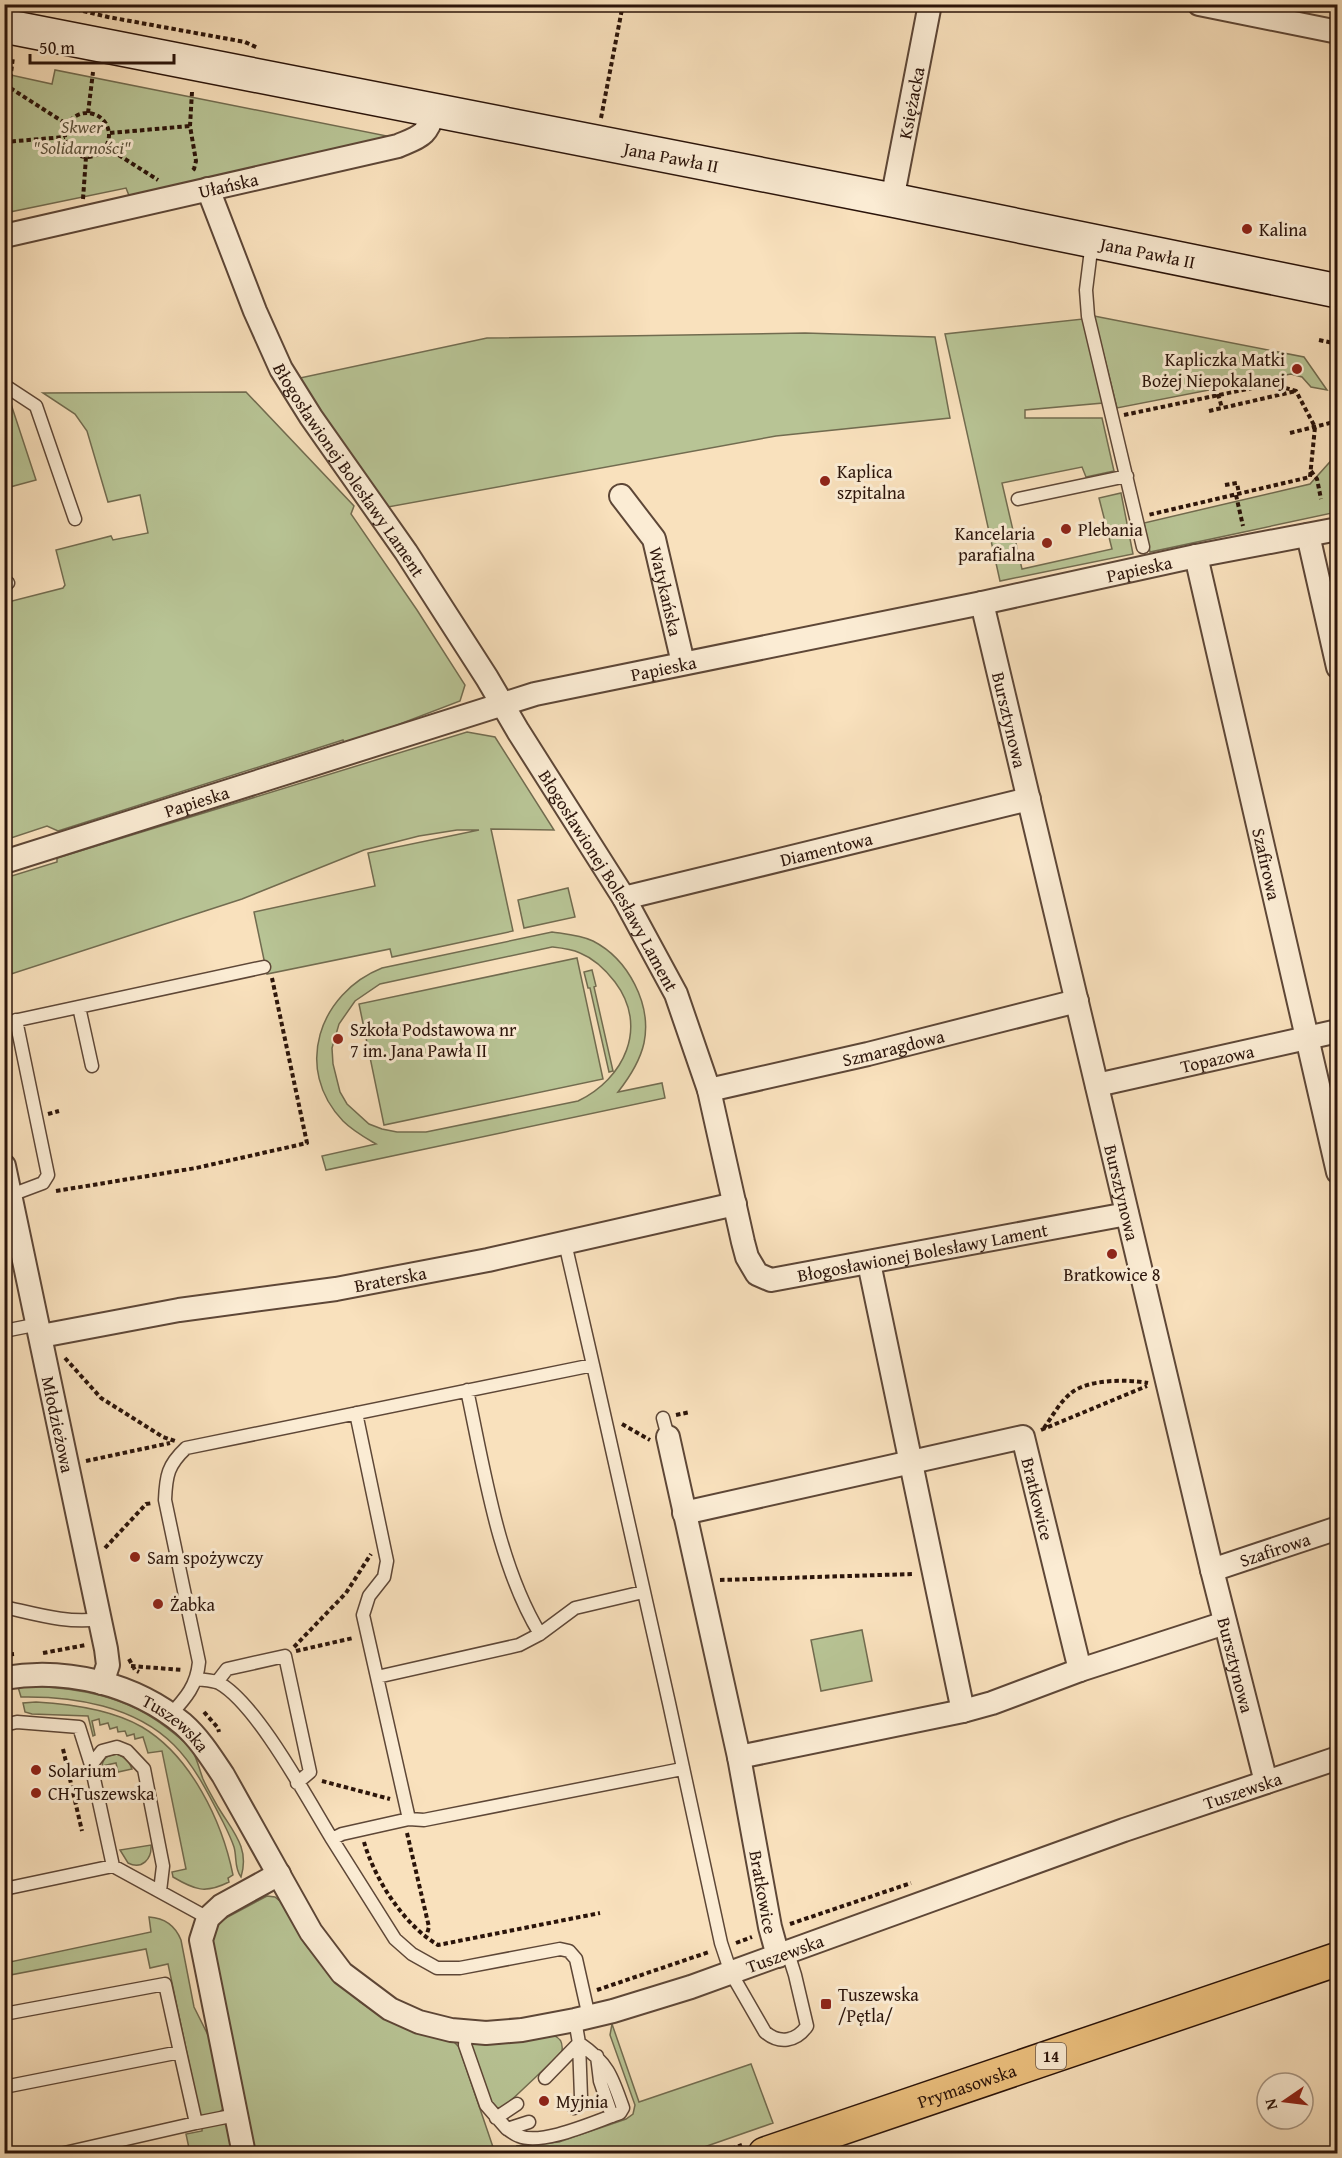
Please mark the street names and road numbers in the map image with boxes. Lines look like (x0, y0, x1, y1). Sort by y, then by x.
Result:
street label: Księżacka (891, 64, 931, 141)
street label: Jana Pawła II (619, 134, 721, 179)
street label: Ułańska (196, 165, 261, 205)
street label: Jana Pawła II (1096, 229, 1198, 275)
street label: Błogosławionej Bolesławy Lament (266, 359, 432, 583)
street label: Watykańska (643, 544, 690, 639)
street label: Papieska (1104, 548, 1175, 589)
street label: Papieska (628, 648, 699, 688)
street label: Bursztynowa (985, 669, 1034, 771)
street label: Błogosławionej Bolesławy Lament (532, 764, 686, 997)
street label: Papieska (161, 778, 233, 824)
street label: Diamentowa (777, 824, 875, 873)
street label: Szafirowa (1246, 825, 1288, 903)
street label: Szmaragdowa (840, 1022, 947, 1073)
street label: Topazowa (1178, 1037, 1257, 1079)
street label: Bursztynowa (1098, 1142, 1147, 1244)
street label: Błogosławionej Bolesławy Lament (795, 1215, 1051, 1288)
street label: Braterska (352, 1258, 429, 1299)
street label: Młodzieżowa (35, 1374, 82, 1476)
street label: Bratkowice (1015, 1455, 1061, 1543)
street label: Szafirowa (1236, 1525, 1314, 1573)
street label: Bursztynowa (1211, 1614, 1261, 1716)
street label: Tuszewska (137, 1687, 217, 1758)
street label: Tuszewska (1200, 1764, 1286, 1816)
street label: Bratkowice (743, 1848, 785, 1937)
street label: Tuszewska (742, 1926, 828, 1980)
road number: 14 (1036, 2043, 1066, 2069)
street label: Prymasowska (914, 2056, 1020, 2115)

